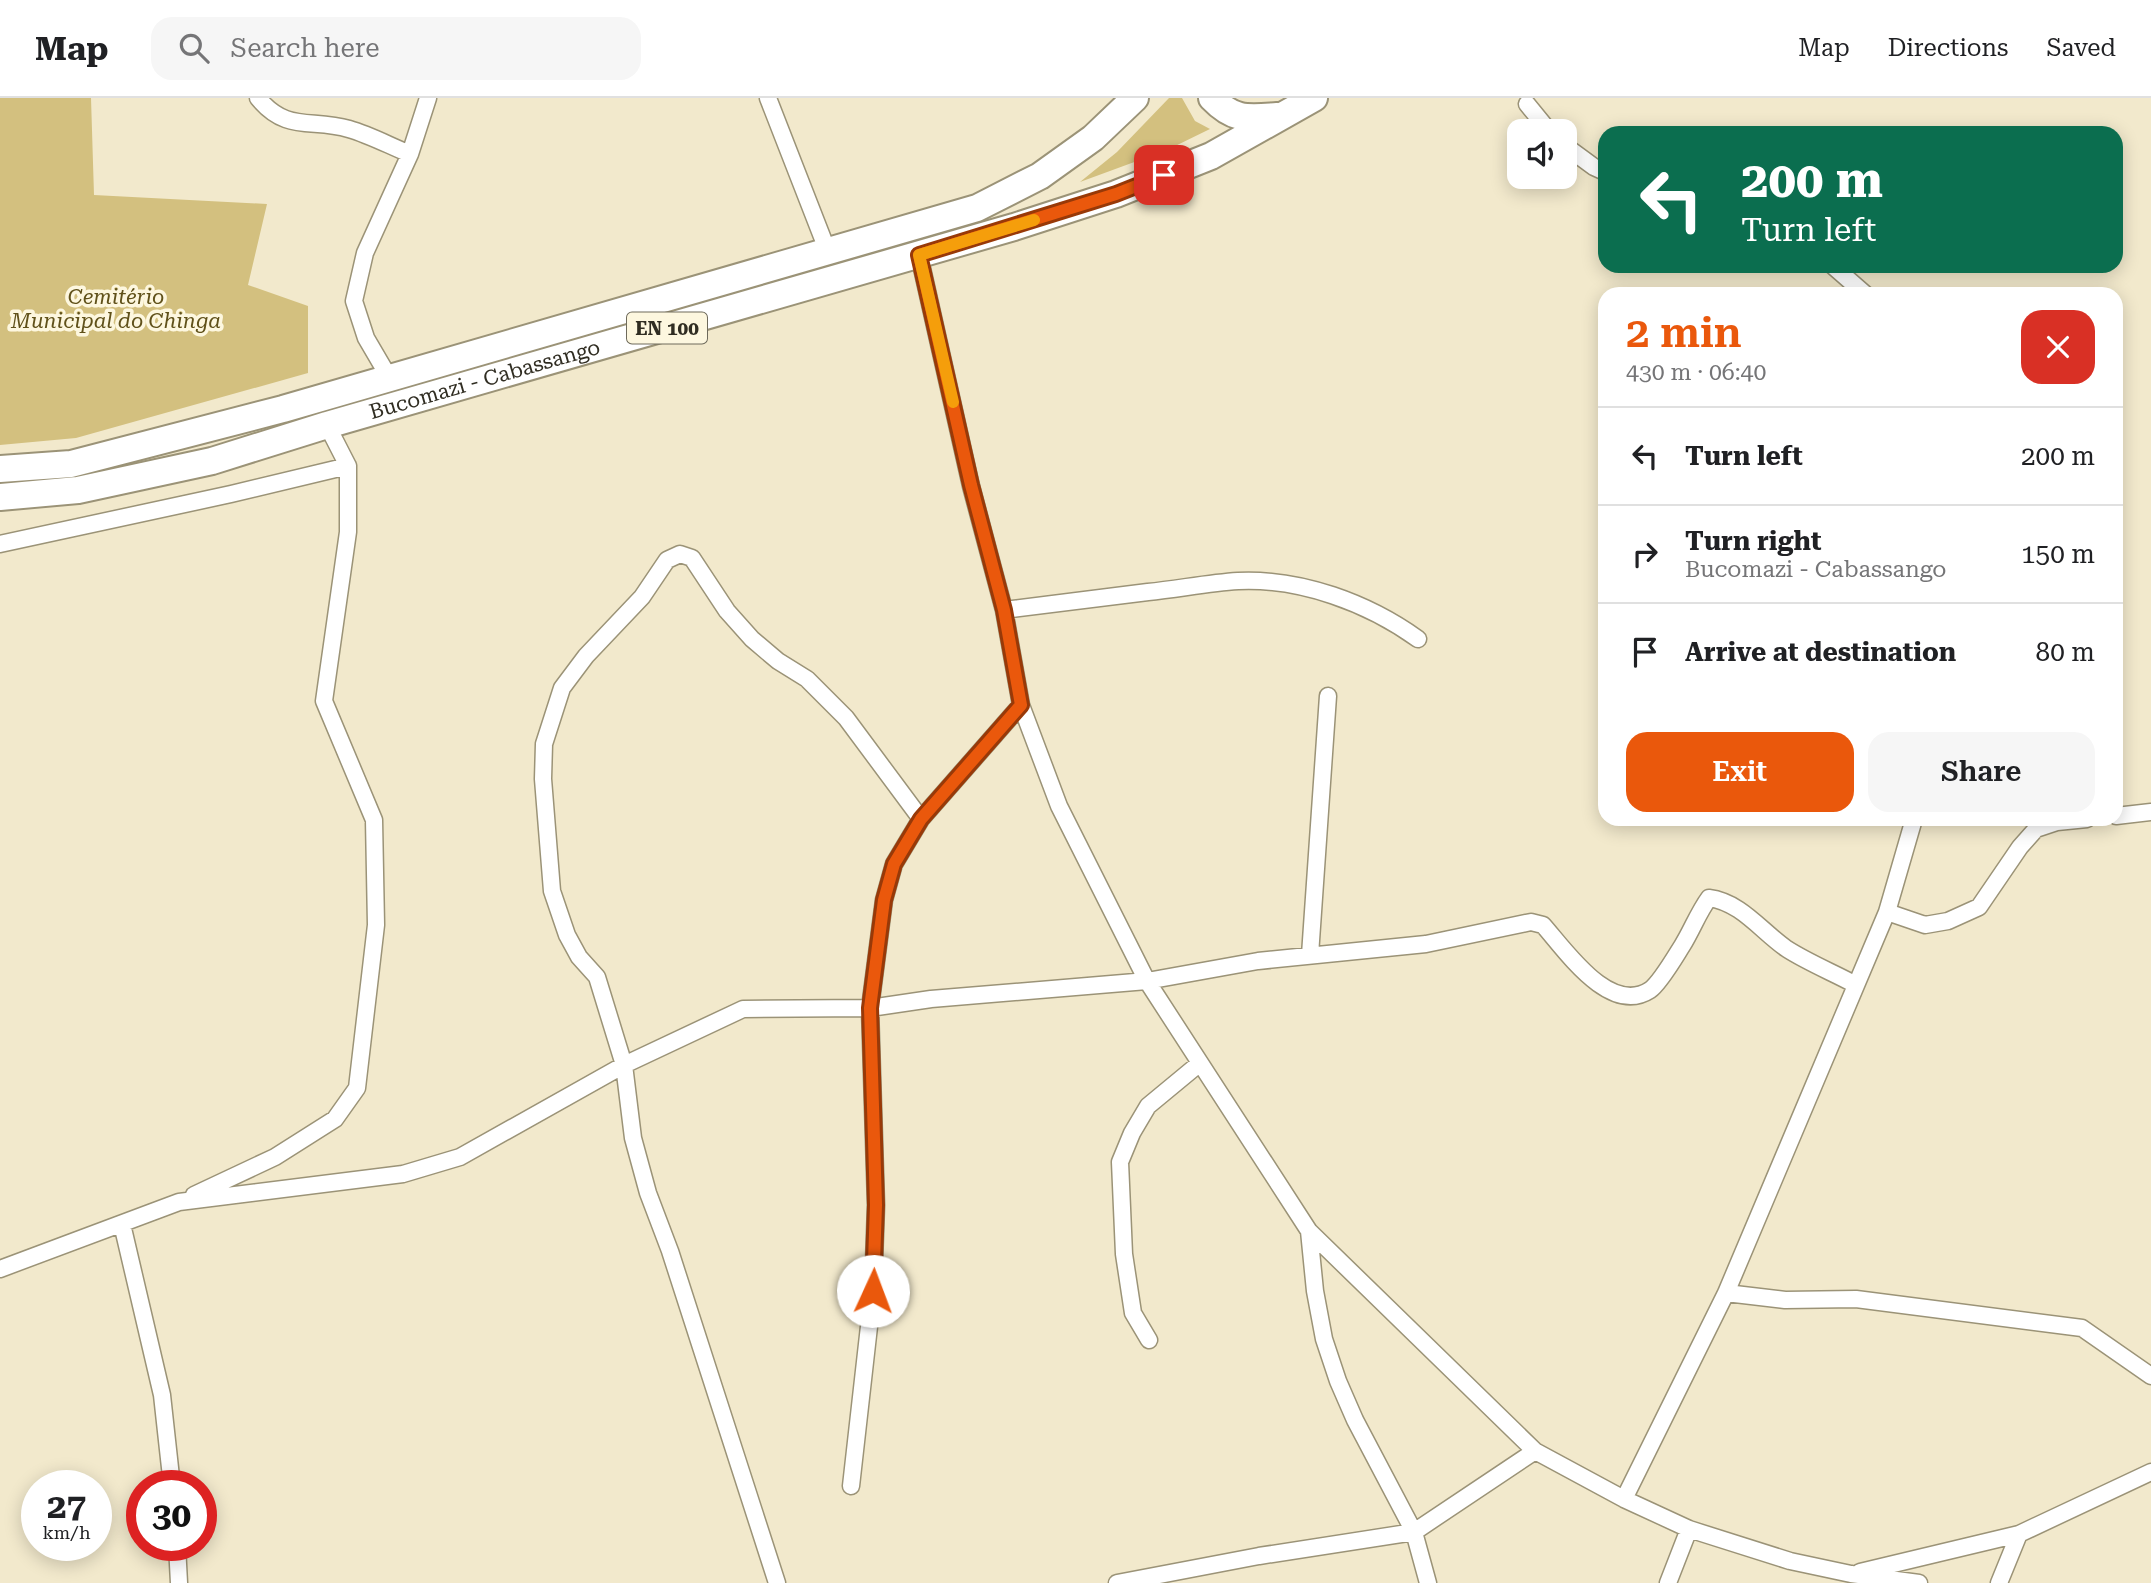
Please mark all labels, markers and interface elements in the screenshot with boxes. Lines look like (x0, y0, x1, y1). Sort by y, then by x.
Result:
search box (151, 17, 641, 80)
text: Map (35, 29, 109, 68)
icon: search (175, 29, 213, 67)
text: Search here (231, 33, 380, 63)
text: Map (1798, 34, 1850, 62)
text: Directions (1888, 34, 2008, 62)
text: Saved (2046, 34, 2116, 62)
map controls (1507, 119, 1577, 189)
button: sound (1507, 119, 1577, 189)
pin (1134, 145, 1194, 205)
text: 200 m (1741, 152, 1883, 209)
icon: left (1626, 154, 1717, 245)
icon: arrive (1145, 156, 1183, 194)
text: Turn left (1741, 211, 1876, 249)
park label: Cemitério Municipal do Chinga (10, 285, 221, 333)
text: 2 min (1626, 308, 1742, 357)
button: close (2021, 310, 2095, 384)
road number: EN 100 (627, 312, 707, 344)
street label: Bucomazi - Cabassango (367, 335, 603, 424)
text: 430 m · 06:40 (1626, 359, 1766, 386)
icon: left (1626, 437, 1664, 475)
text: Turn left (1685, 441, 1803, 471)
text: 200 m (2021, 441, 2095, 471)
text: Turn right (1685, 526, 1821, 556)
icon: right (1626, 535, 1664, 573)
text: 150 m (2021, 539, 2095, 569)
text: Bucomazi - Cabassango (1685, 556, 1946, 583)
icon: arrive (1626, 633, 1664, 671)
text: Arrive at destination (1685, 637, 1956, 667)
text: 80 m (2036, 637, 2095, 667)
button: Exit (1626, 732, 1854, 812)
button: Share (1868, 732, 2095, 812)
position arrow (836, 1254, 910, 1328)
speed limit sign: 30 (126, 1470, 217, 1561)
text: 27 (47, 1486, 86, 1527)
text: km/h (42, 1522, 91, 1543)

